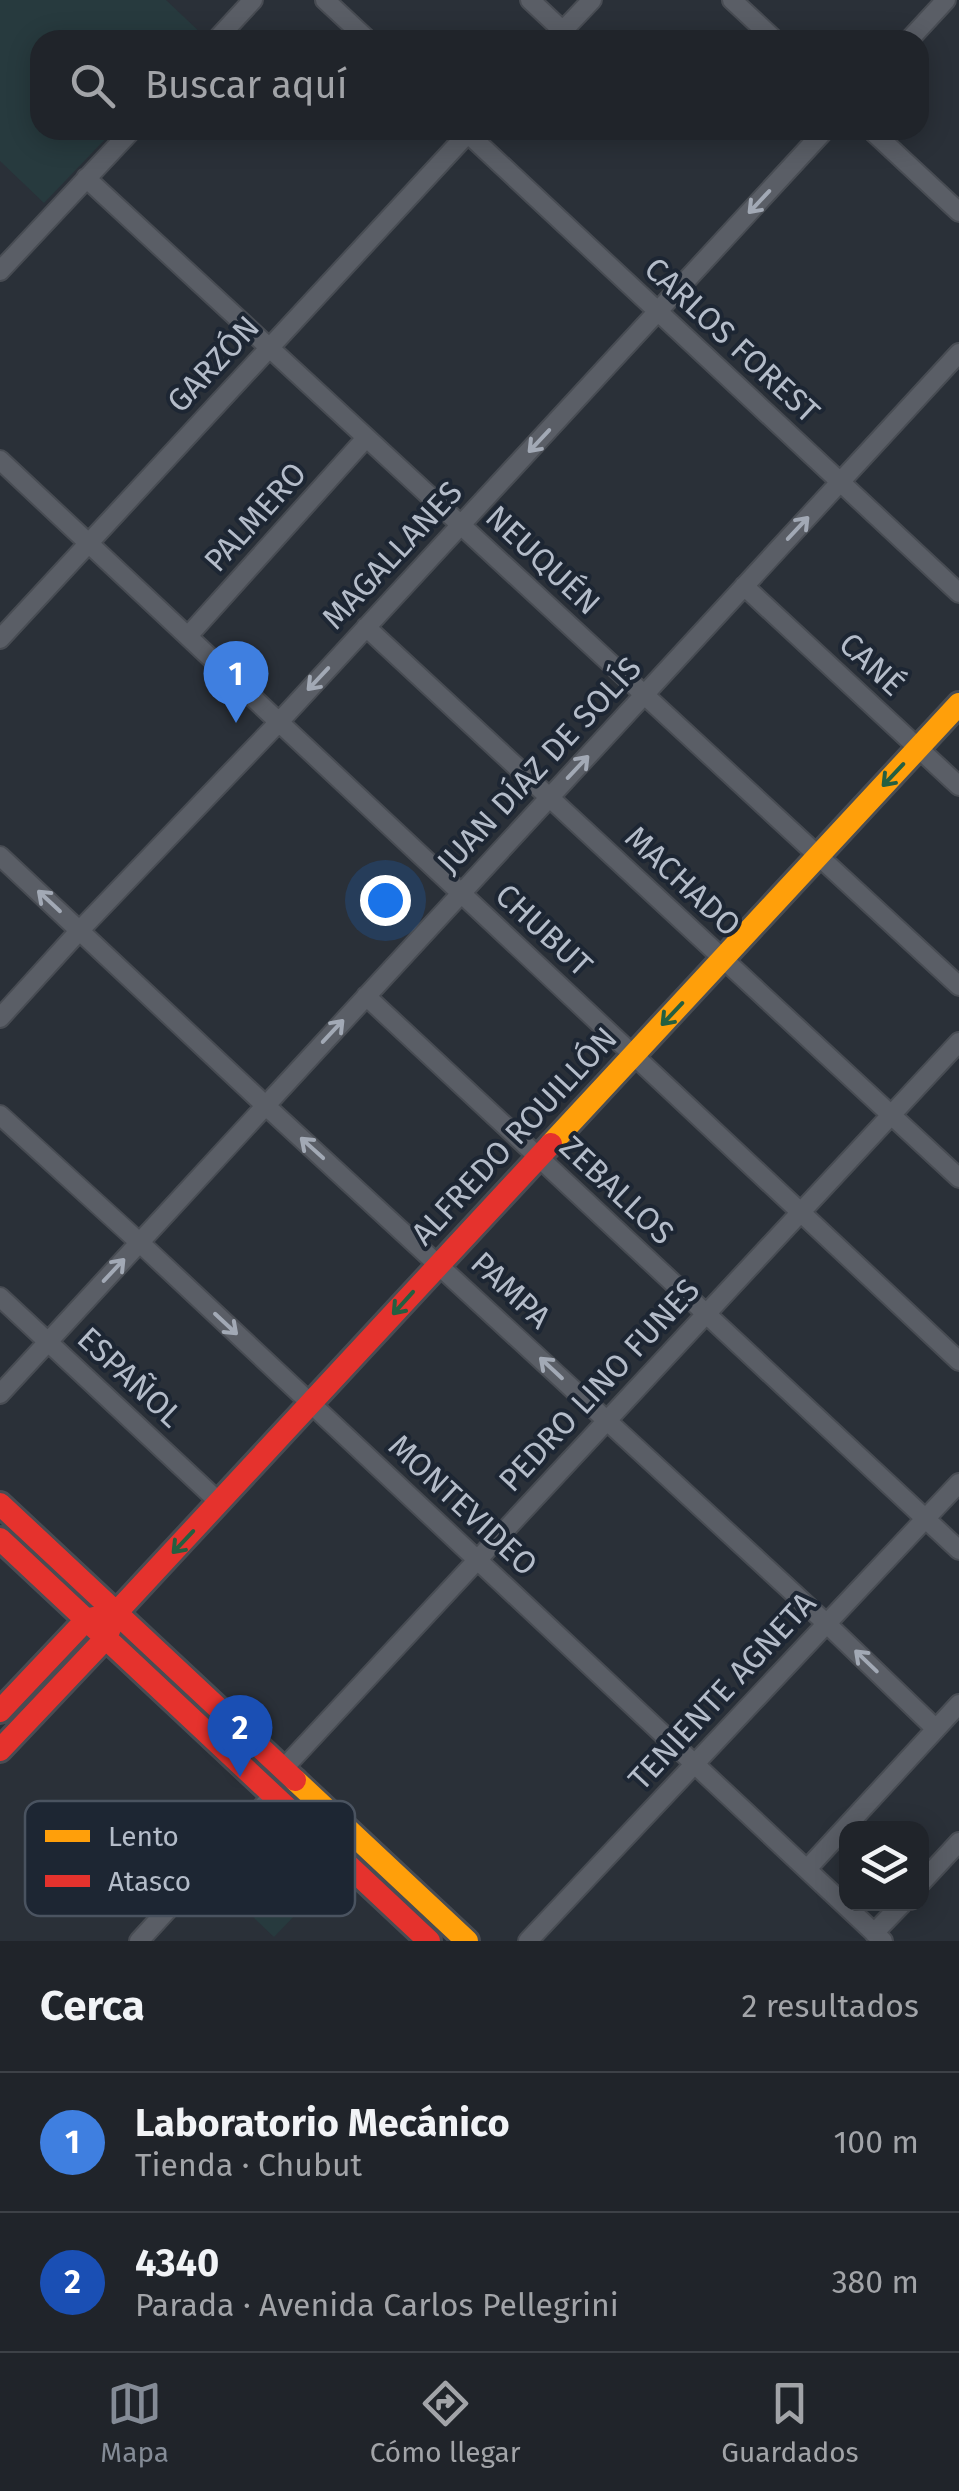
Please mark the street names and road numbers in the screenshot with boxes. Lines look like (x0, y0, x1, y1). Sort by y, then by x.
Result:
street label: CARLOS FOREST (637, 249, 828, 431)
street label: GARZÓN (159, 308, 267, 420)
street label: PALMERO (196, 455, 314, 579)
street label: MAGALLANES (314, 473, 470, 637)
street label: NEUQUÉN (478, 498, 608, 622)
street label: CANÉ (832, 624, 912, 704)
street label: JUAN DÍAZ DE SOLÍS (429, 649, 649, 881)
street label: MACHADO (617, 818, 749, 944)
street label: CHUBUT (488, 876, 600, 984)
street label: ALFREDO ROUILLÓN (403, 1019, 625, 1253)
street label: ZEBALLOS (552, 1128, 682, 1252)
street label: PAMPA (463, 1244, 559, 1337)
street label: PEDRO LINO FUNES (491, 1271, 707, 1499)
street label: ESPAÑOL (70, 1319, 190, 1435)
street label: MONTEVIDEO (381, 1427, 545, 1583)
street label: TENIENTE AGNETA (621, 1584, 824, 1798)

